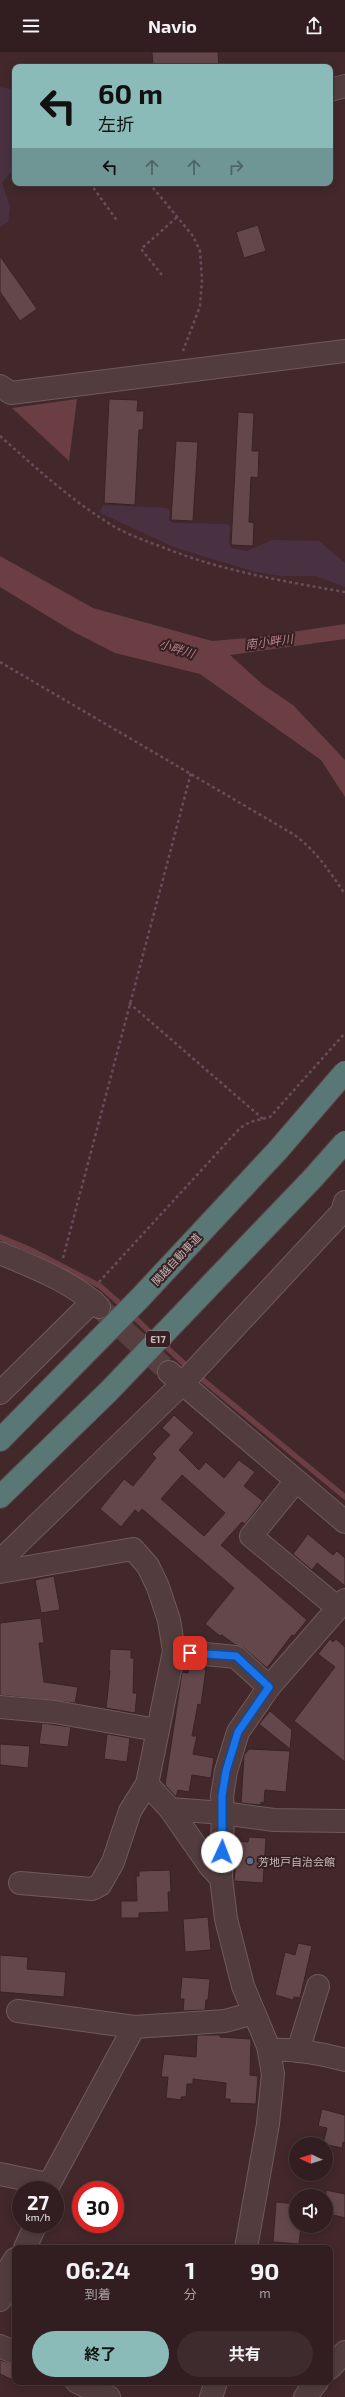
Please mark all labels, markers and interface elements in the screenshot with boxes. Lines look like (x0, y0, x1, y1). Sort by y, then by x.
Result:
icon: menu (20, 15, 42, 37)
text: Navio (148, 15, 197, 37)
icon: share (303, 15, 325, 37)
text: 60 m (98, 76, 163, 110)
icon: left (32, 80, 84, 132)
text: 左折 (98, 113, 134, 135)
icon: left (99, 156, 121, 178)
icon: ahead (141, 156, 163, 178)
icon: ahead (183, 156, 205, 178)
icon: right (225, 156, 247, 178)
water label: 南小畔川 (244, 631, 296, 651)
water label: 小畔川 (158, 636, 198, 661)
street label: 関越自動車道 (149, 1230, 203, 1288)
road number: E17 (146, 1331, 170, 1347)
pin (173, 1636, 207, 1670)
icon: arrive (179, 1642, 201, 1664)
position arrow (201, 1831, 243, 1873)
place label: 芳地戸自治会館 (258, 1855, 335, 1868)
marker: 芳地戸自治会館 (245, 1856, 255, 1866)
north arrow (289, 2137, 333, 2181)
map controls (289, 2137, 333, 2233)
speed limit sign: 30 (72, 2181, 124, 2233)
button: sound (289, 2189, 333, 2233)
text: 27 (27, 2190, 49, 2214)
text: km/h (26, 2211, 50, 2223)
text: 06:24 (65, 2255, 130, 2284)
text: 1 (185, 2255, 195, 2284)
text: 90 (250, 2256, 280, 2285)
text: m (259, 2285, 271, 2301)
text: 到着 (85, 2286, 111, 2302)
text: 分 (184, 2286, 197, 2302)
button: 終了 (32, 2331, 169, 2377)
button: 共有 (177, 2331, 313, 2377)

